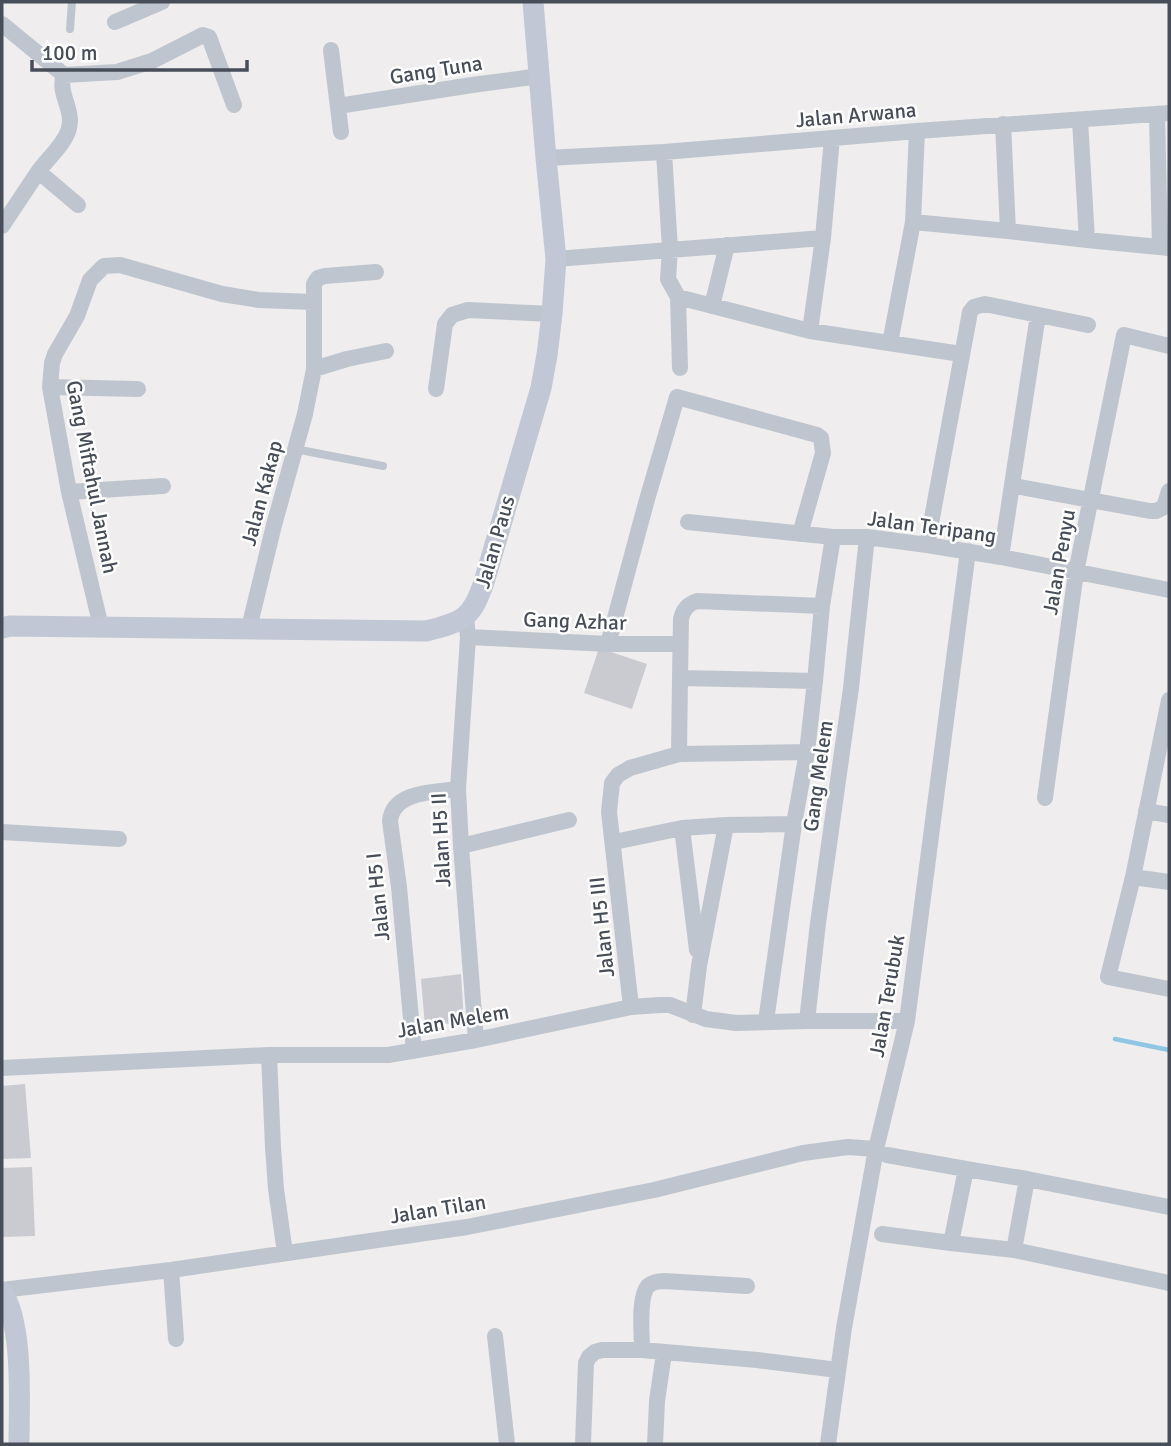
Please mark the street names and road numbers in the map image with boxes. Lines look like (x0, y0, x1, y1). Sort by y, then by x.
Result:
street label: Gang Tuna (388, 50, 484, 90)
street label: Jalan Arwana (795, 97, 917, 133)
street label: Gang Miftahul Jannah (60, 378, 124, 576)
street label: Jalan Kakap (235, 438, 289, 548)
street label: Jalan Paus (469, 493, 521, 591)
street label: Jalan Teripang (866, 505, 998, 549)
street label: Jalan Penyu (1037, 507, 1081, 617)
street label: Gang Azhar (523, 606, 627, 636)
street label: Gang Melem (797, 719, 839, 833)
street label: Jalan H5 II (426, 792, 456, 888)
street label: Jalan H5 I (360, 852, 396, 942)
street label: Jalan H5 III (584, 875, 620, 979)
street label: Jalan Terubuk (863, 932, 911, 1059)
street label: Jalan Melem (395, 998, 511, 1044)
street label: Jalan Tilan (388, 1189, 488, 1229)

